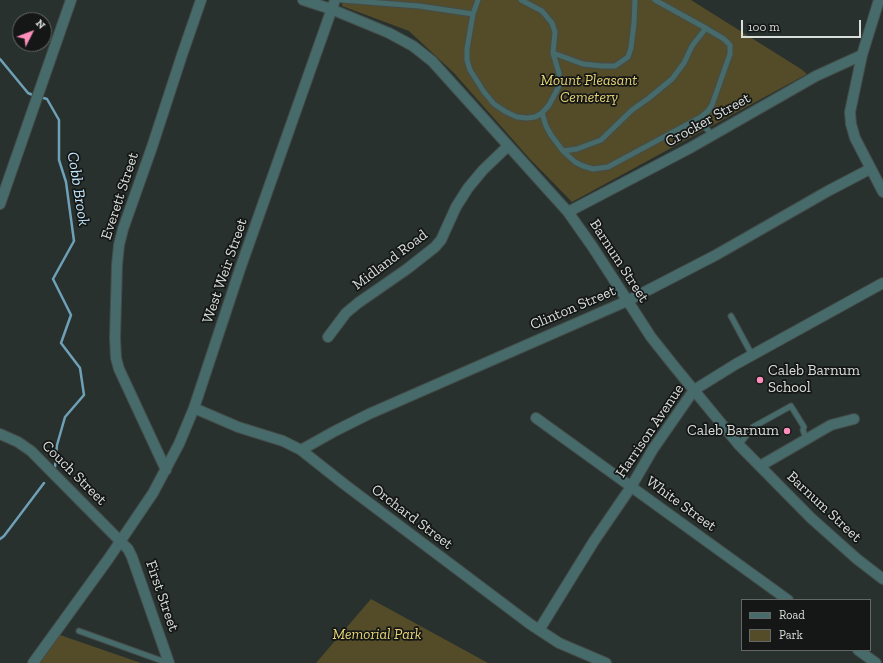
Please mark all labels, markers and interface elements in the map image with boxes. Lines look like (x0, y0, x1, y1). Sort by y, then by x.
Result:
north arrow (12, 12, 52, 52)
scale bar (743, 12, 863, 38)
text: N (33, 17, 48, 32)
text: 100 m (748, 20, 780, 34)
park label: Mount Pleasant Cemetery (541, 72, 637, 107)
street label: Crocker Street (662, 89, 754, 151)
street label: Everett Street (97, 150, 143, 242)
water label: Cobb Brook (63, 151, 93, 227)
street label: West Weir Street (199, 216, 251, 326)
street label: Barnum Street (585, 216, 653, 306)
street label: Midland Road (349, 226, 431, 294)
street label: Clinton Street (527, 282, 619, 334)
place label: Caleb Barnum School (768, 362, 860, 397)
marker: Caleb Barnum School (755, 375, 765, 385)
street label: Harrison Avenue (612, 381, 688, 481)
place label: Caleb Barnum (687, 422, 779, 440)
marker: Caleb Barnum (782, 426, 792, 436)
street label: Couch Street (38, 437, 110, 509)
street label: Barnum Street (783, 468, 865, 546)
street label: White Street (642, 473, 720, 535)
street label: Orchard Street (368, 481, 456, 553)
street label: First Street (141, 558, 183, 634)
legend (741, 599, 871, 651)
text: Road (779, 608, 805, 622)
park label: Memorial Park (332, 626, 422, 644)
text: Park (779, 628, 803, 642)

